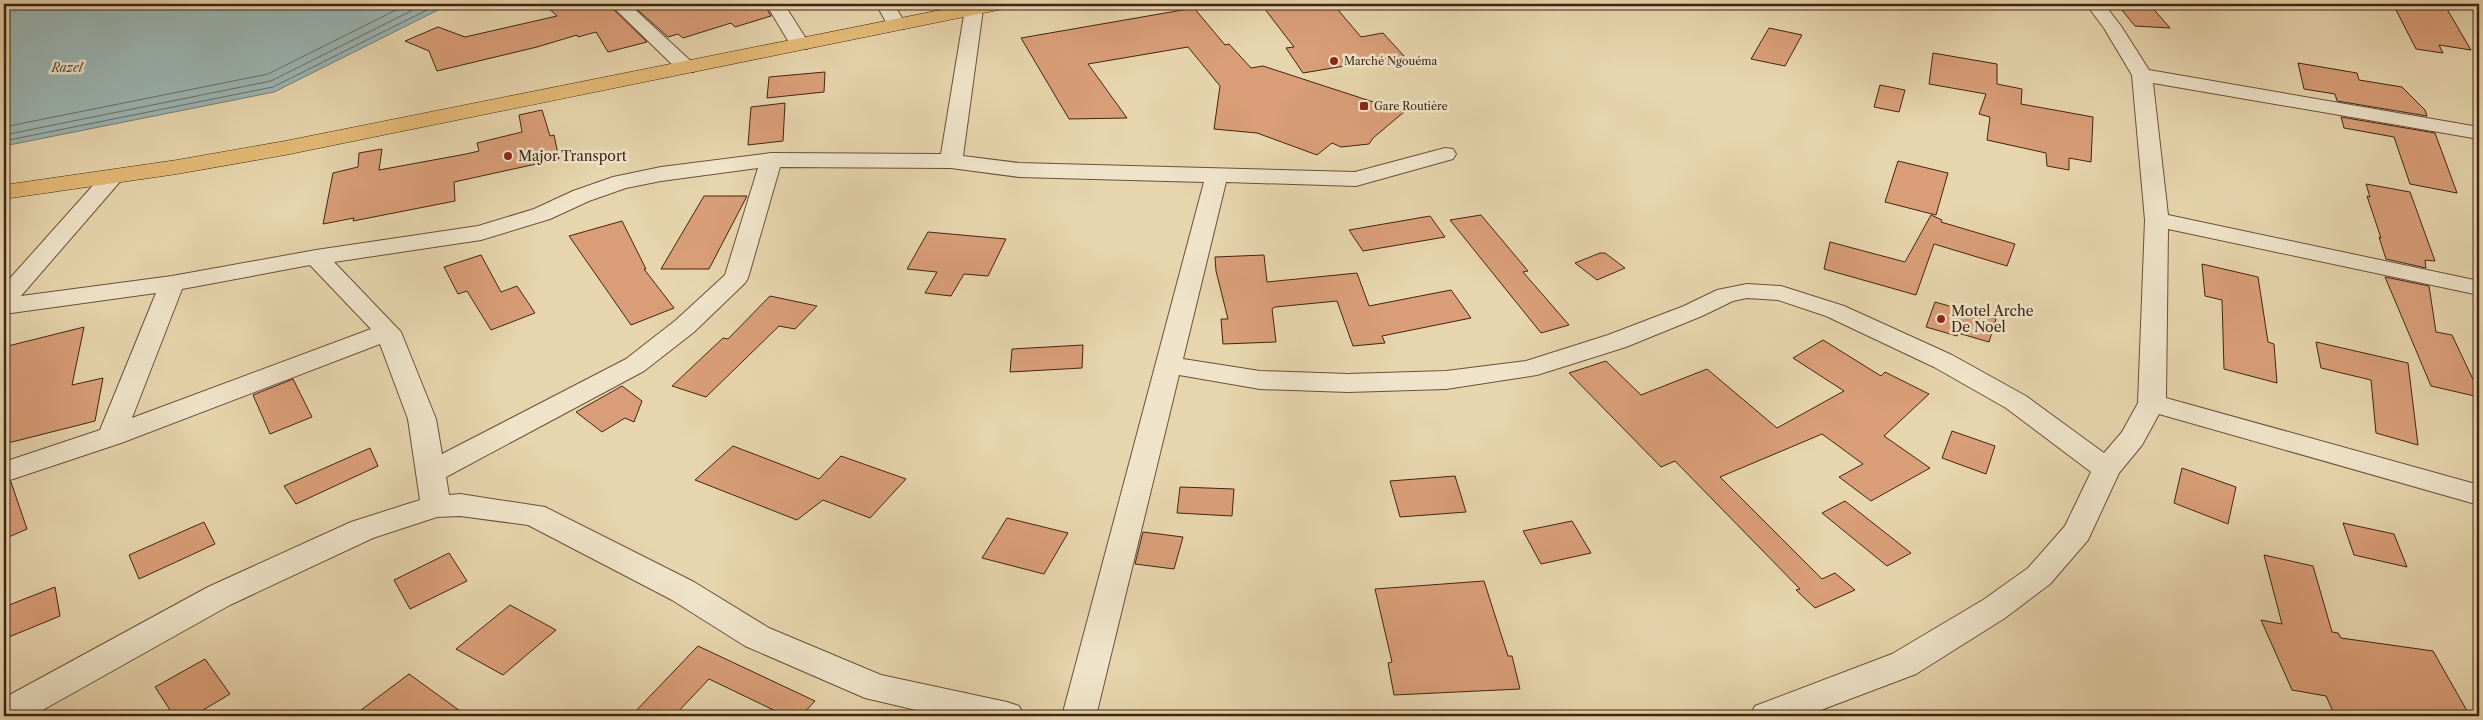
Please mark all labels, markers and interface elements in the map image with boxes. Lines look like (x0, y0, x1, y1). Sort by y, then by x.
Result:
place label: Marché Ngouéma (1344, 54, 1438, 68)
marker: Marché Ngouéma (1328, 55, 1340, 67)
water label: Razel (51, 60, 84, 75)
place label: Gare Routière (1374, 99, 1448, 113)
marker: Gare Routière (1358, 100, 1370, 112)
place label: Major Transport (518, 147, 627, 165)
marker: Major Transport (502, 150, 514, 162)
place label: Motel Arche De Noel (1951, 302, 2034, 336)
marker: Motel Arche De Noel (1935, 313, 1947, 325)

